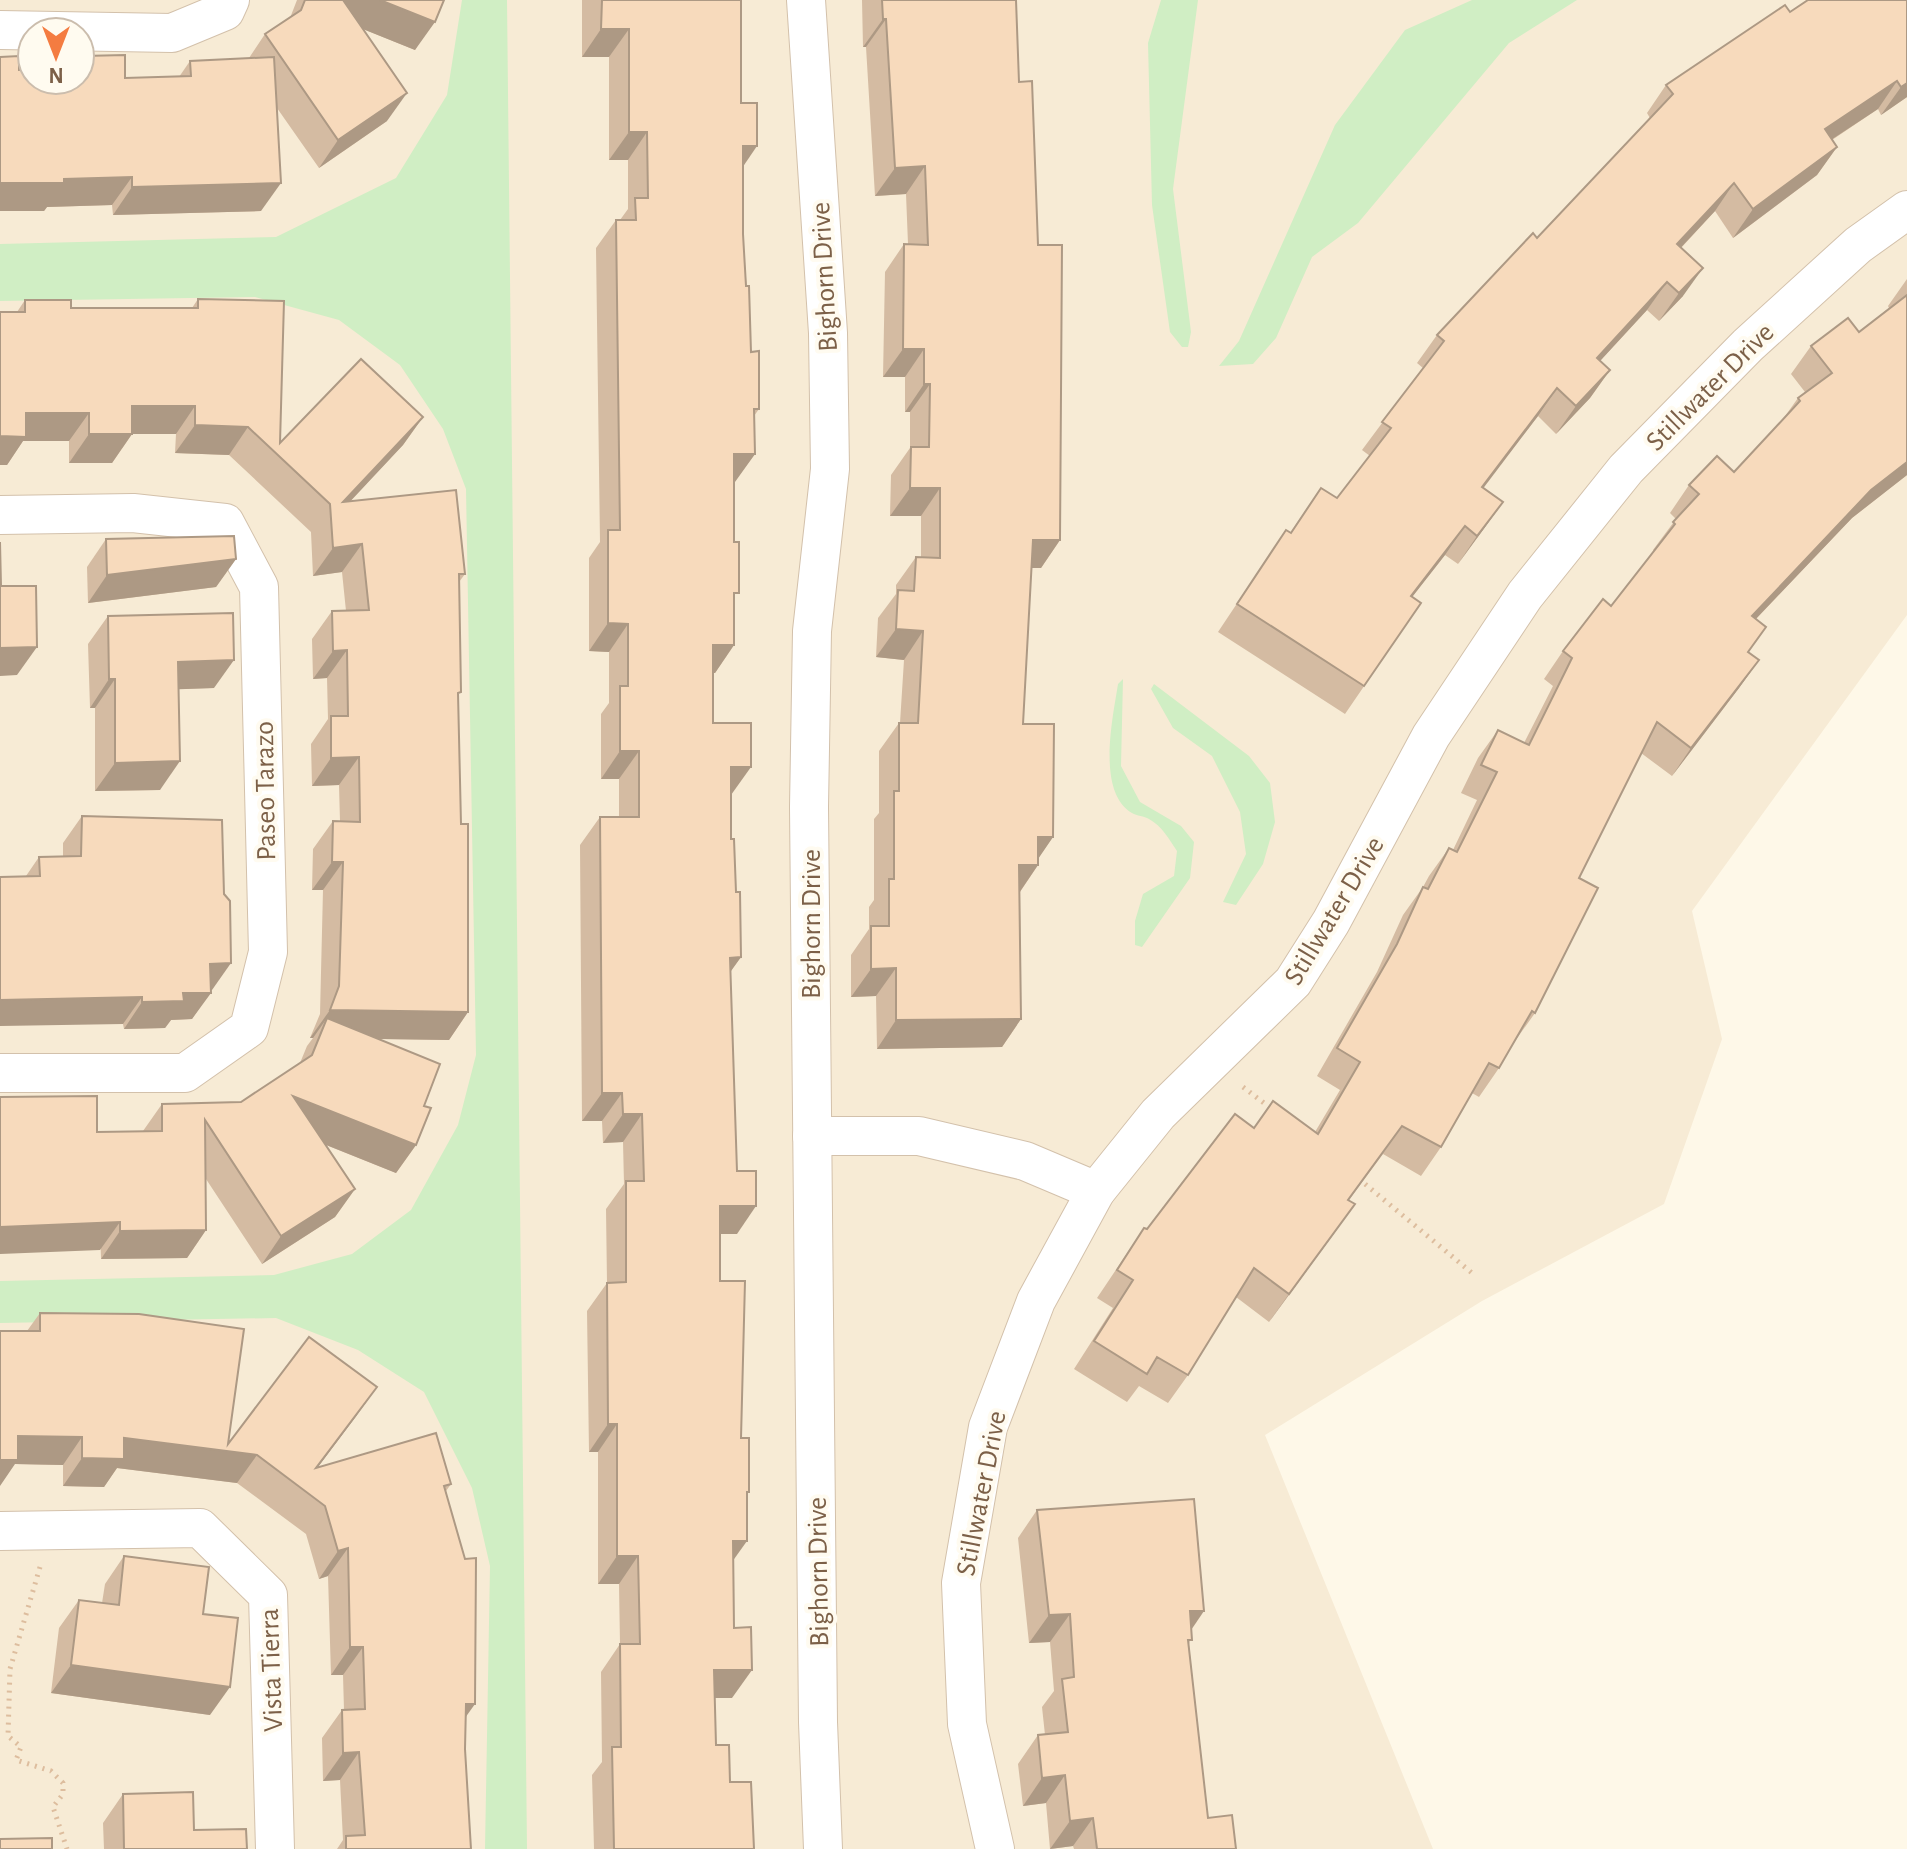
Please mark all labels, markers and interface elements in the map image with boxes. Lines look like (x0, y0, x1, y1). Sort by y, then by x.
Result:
north arrow (16, 16, 96, 96)
text: N (48, 64, 64, 86)
street label: Bighorn Drive (807, 201, 843, 352)
street label: Stillwater Drive (1641, 318, 1780, 457)
street label: Paseo Tarazo (251, 721, 281, 861)
street label: Stillwater Drive (1280, 832, 1390, 990)
street label: Bighorn Drive (798, 849, 826, 999)
street label: Stillwater Drive (952, 1409, 1012, 1578)
street label: Bighorn Drive (804, 1497, 834, 1647)
street label: Vista Tierra (256, 1608, 288, 1732)

